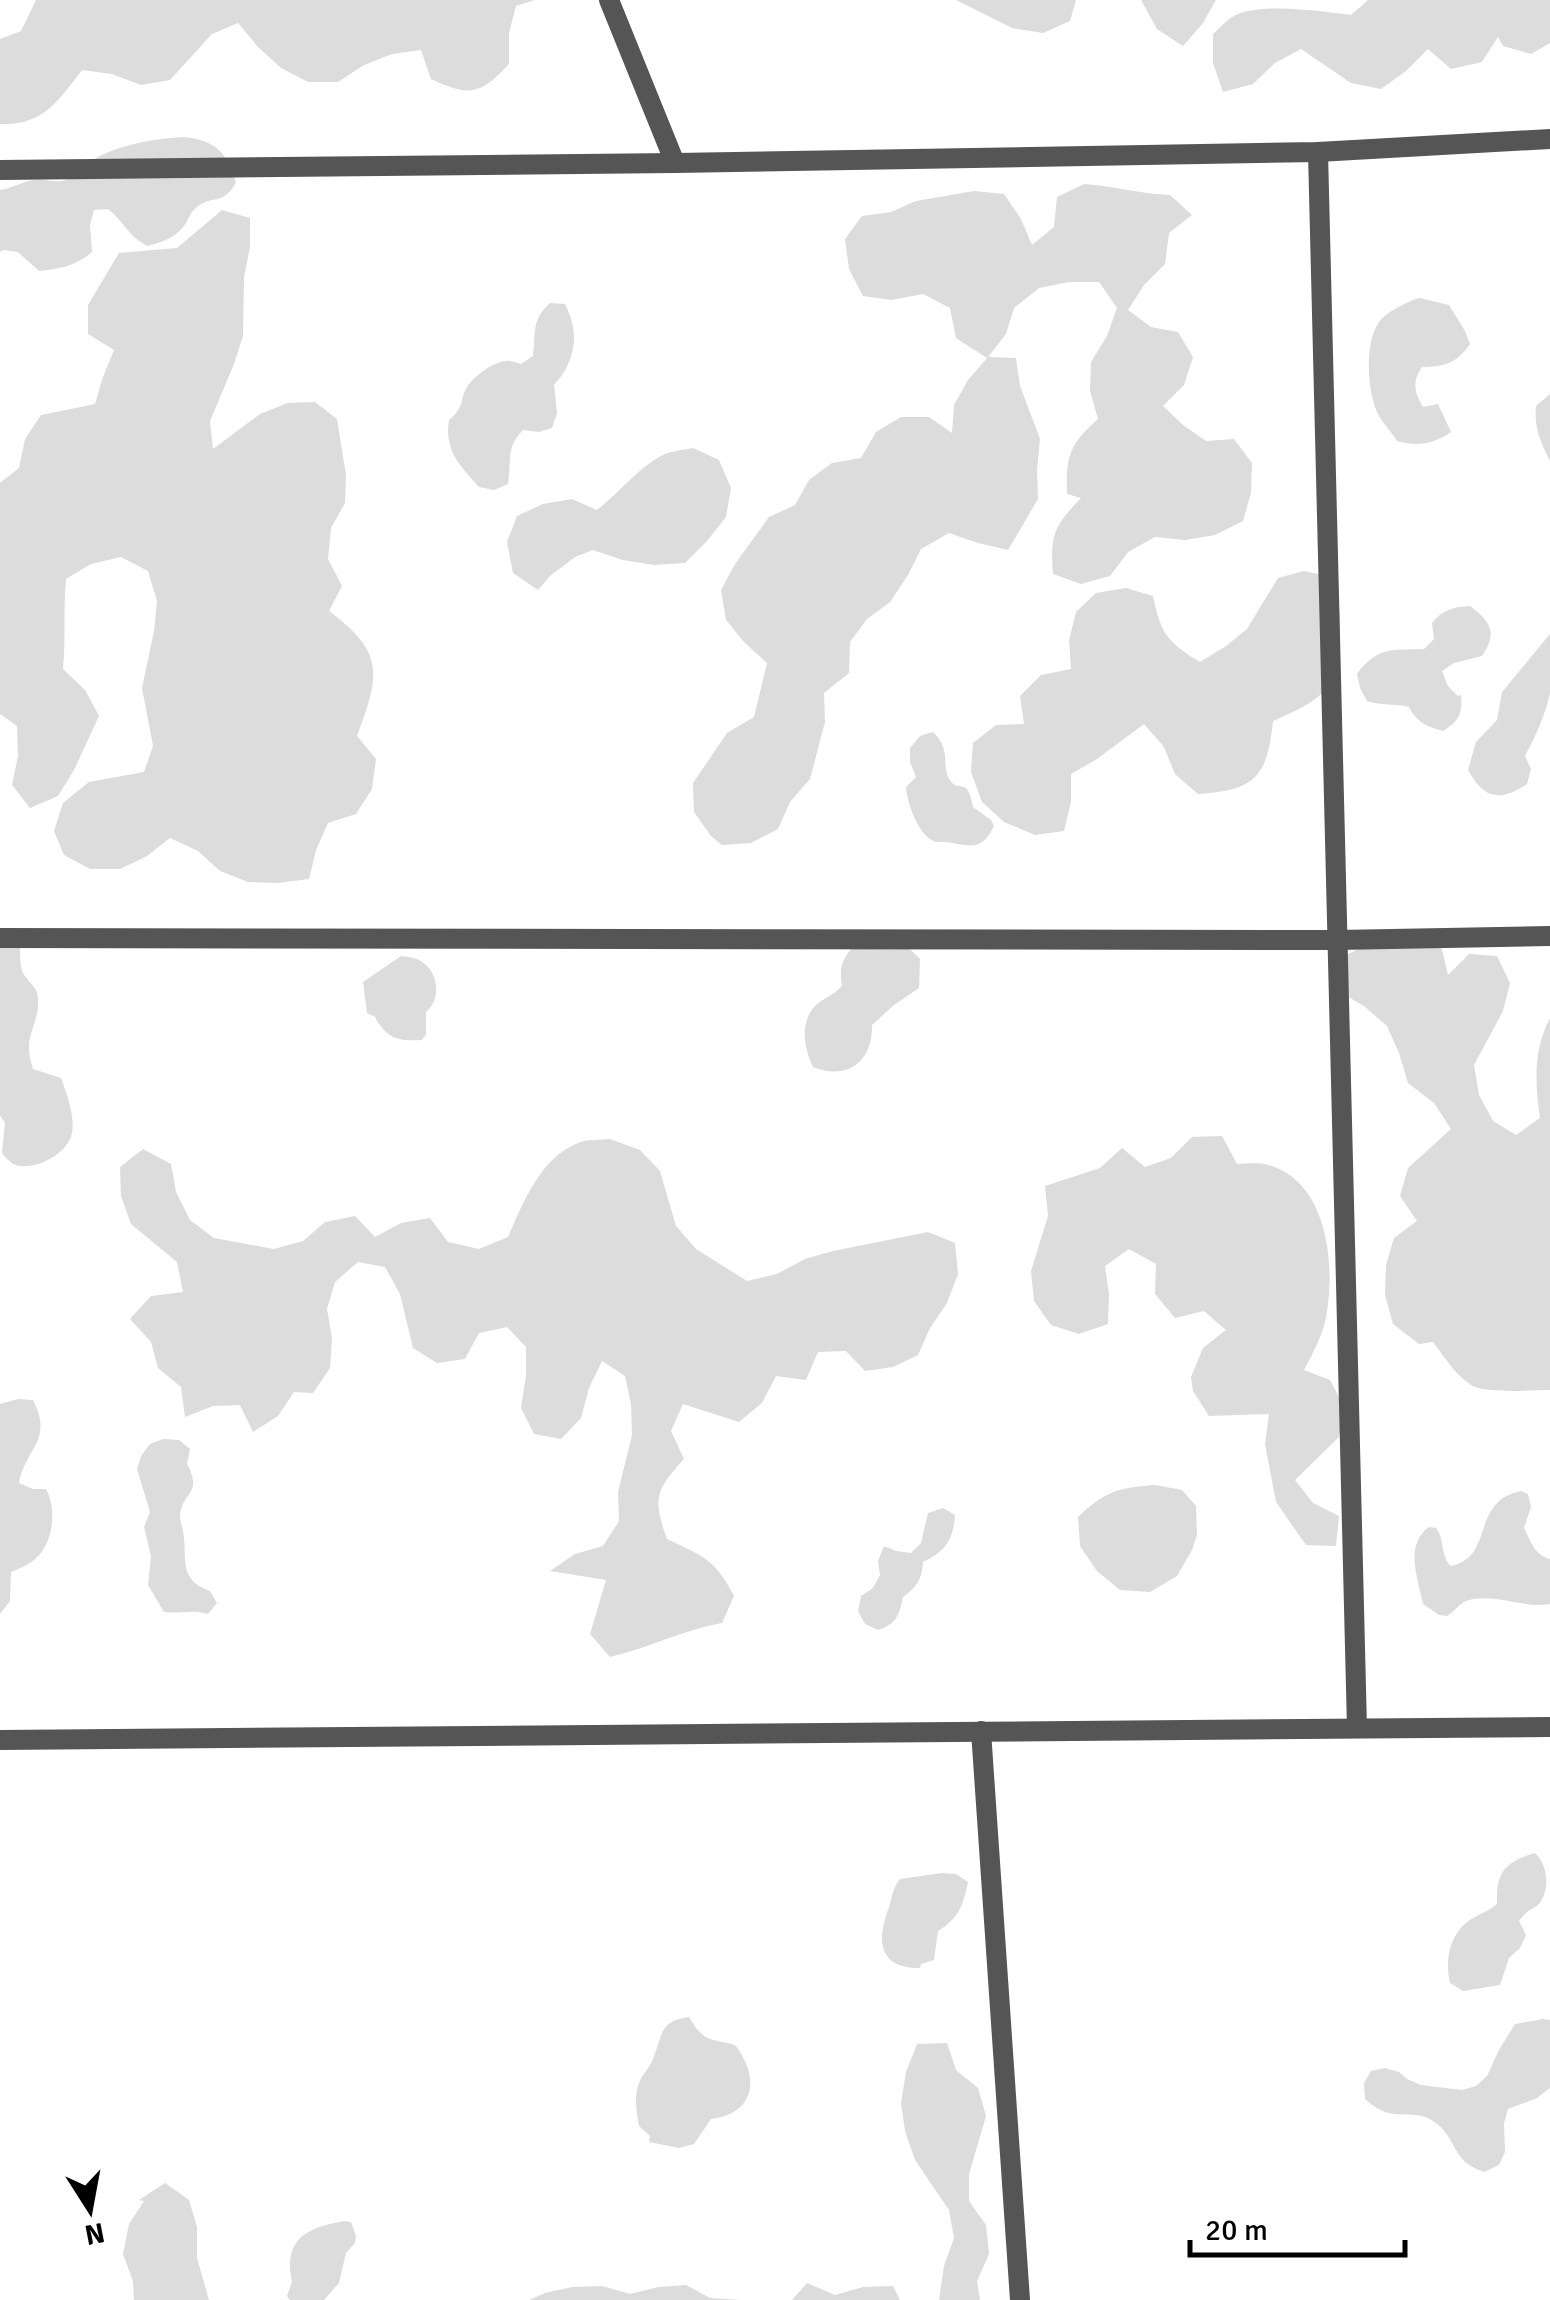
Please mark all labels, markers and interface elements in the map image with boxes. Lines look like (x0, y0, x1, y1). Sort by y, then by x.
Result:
north arrow (40, 2160, 140, 2260)
scale bar (1190, 2195, 1405, 2257)
text: 20 m (1205, 2212, 1268, 2249)
text: N (82, 2215, 107, 2252)

